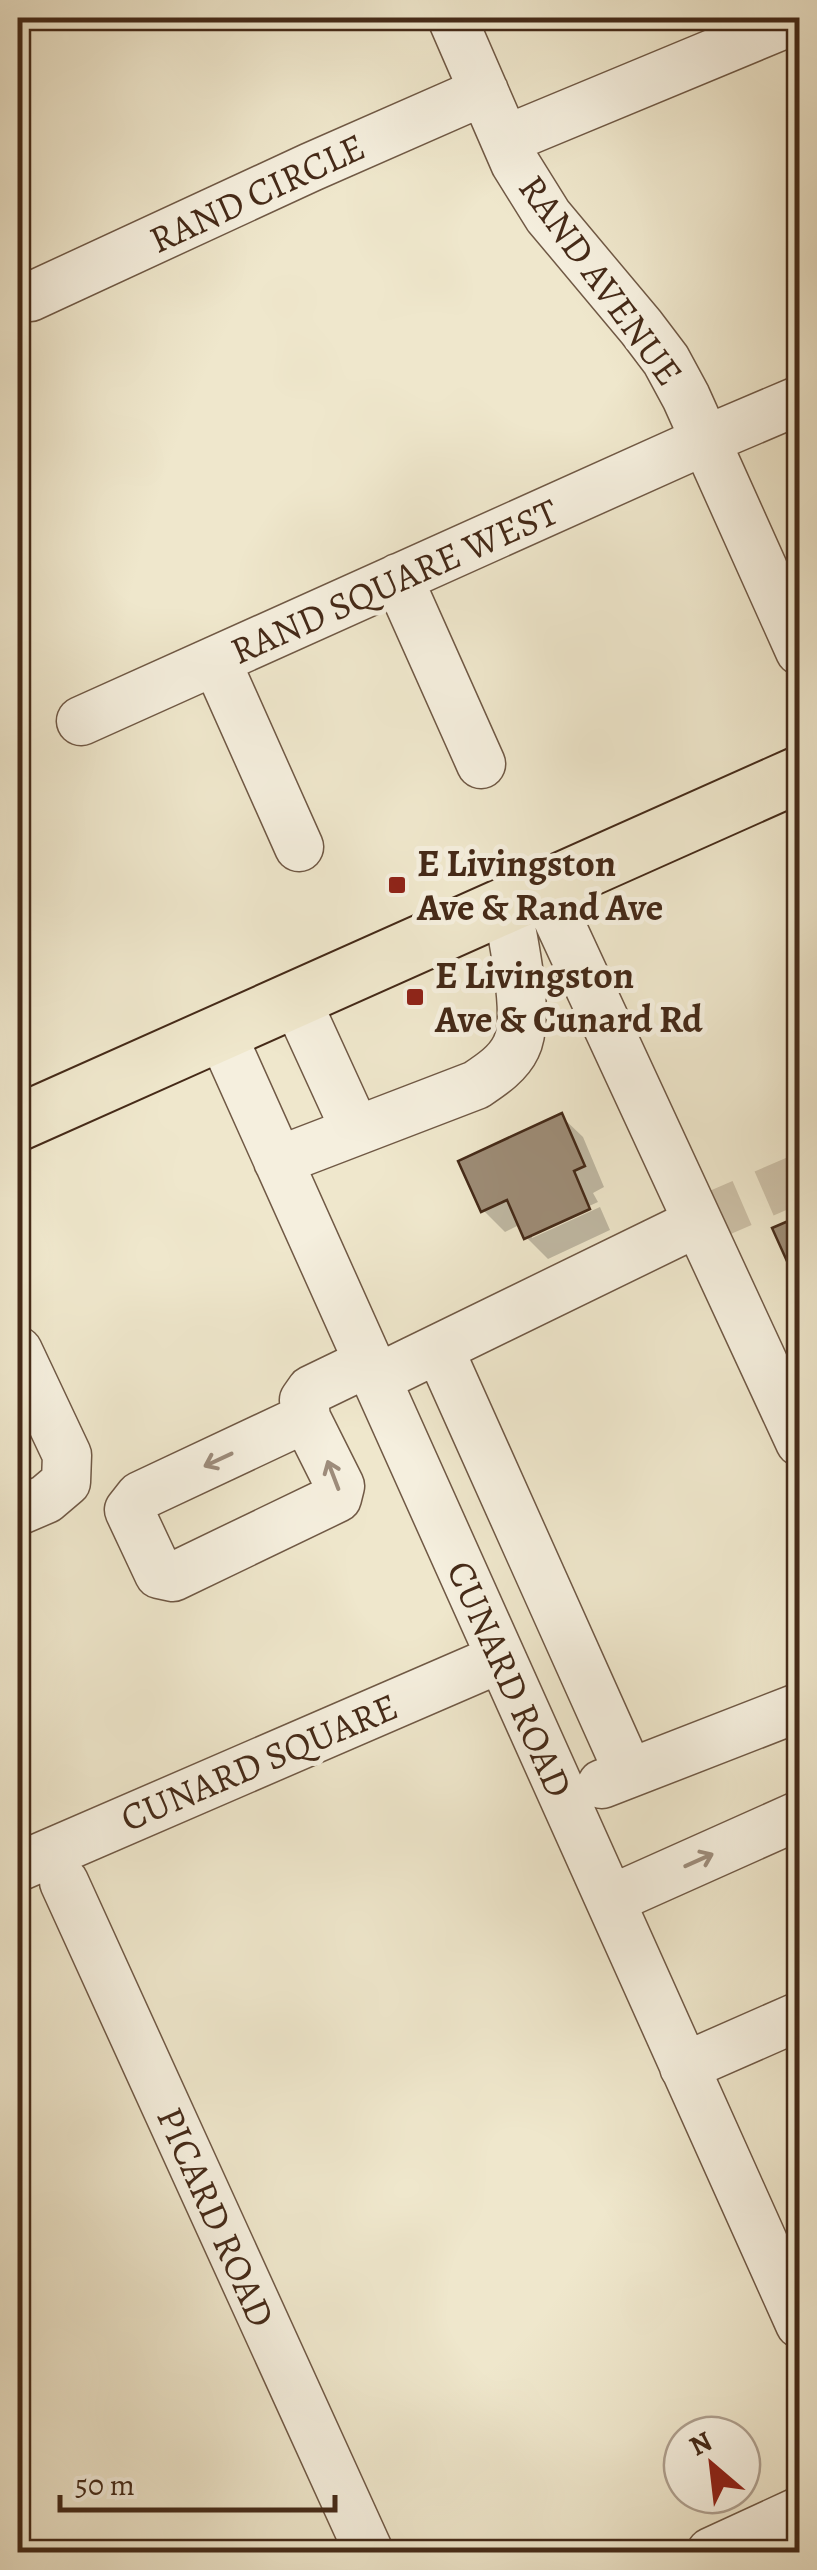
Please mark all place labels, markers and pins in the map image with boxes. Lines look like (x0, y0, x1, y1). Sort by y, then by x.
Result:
place label: E Livingston Ave & Rand Ave (416, 837, 663, 933)
marker: E Livingston Ave & Rand Ave (386, 874, 408, 896)
place label: E Livingston Ave & Cunard Rd (434, 949, 703, 1045)
marker: E Livingston Ave & Cunard Rd (404, 986, 426, 1008)

